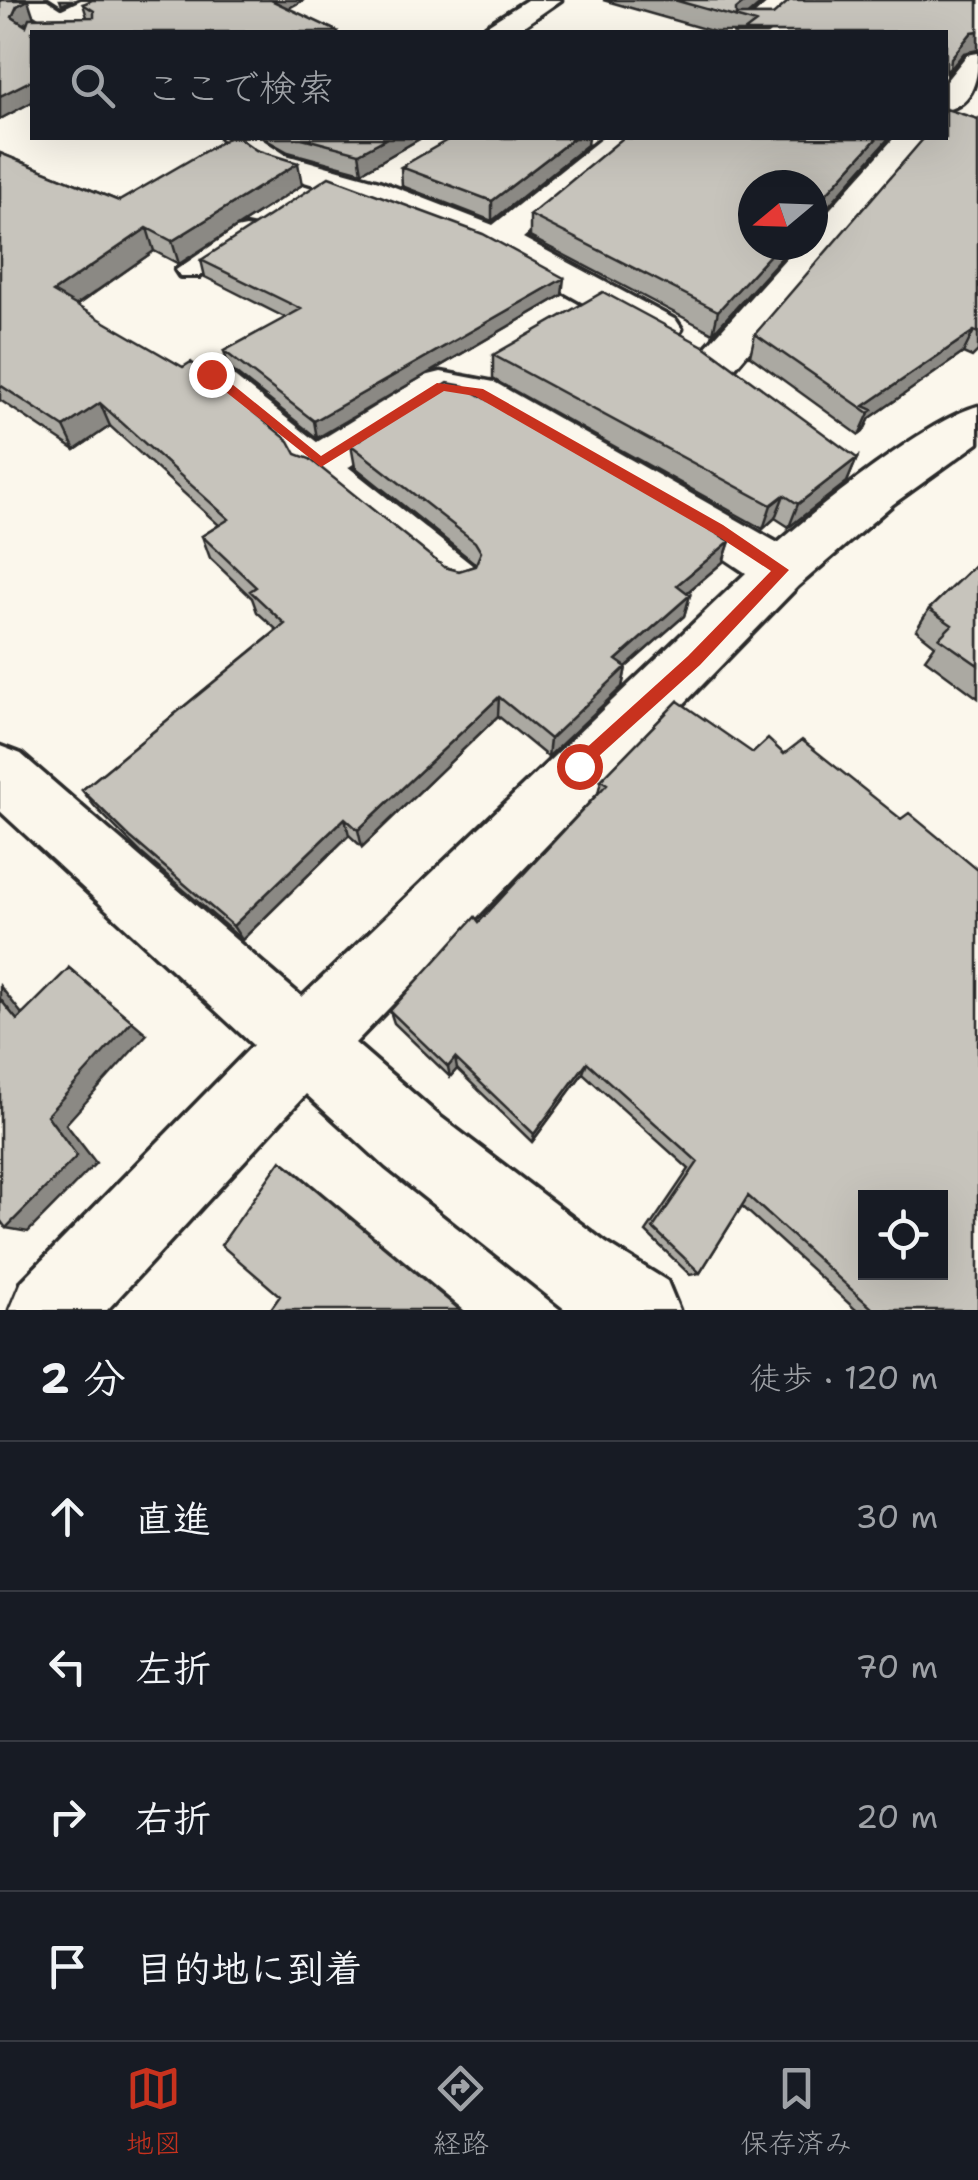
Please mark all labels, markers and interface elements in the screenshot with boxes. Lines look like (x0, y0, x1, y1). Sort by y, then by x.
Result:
search box (30, 30, 948, 140)
icon: search (65, 58, 120, 113)
text: ここで検索 (145, 62, 335, 113)
north arrow (738, 170, 828, 260)
route end (189, 352, 235, 398)
route start (557, 744, 603, 790)
map controls (858, 1190, 948, 1280)
button: locate (858, 1190, 948, 1280)
text: 2 分 (40, 1350, 126, 1406)
text: 徒歩 · 120 m (749, 1356, 938, 1399)
icon: ahead (40, 1489, 95, 1544)
text: 直進 (135, 1493, 211, 1544)
text: 30 m (855, 1495, 938, 1538)
icon: left (40, 1639, 95, 1694)
text: 左折 (135, 1643, 211, 1694)
text: 70 m (855, 1645, 938, 1688)
icon: right (40, 1789, 95, 1844)
text: 右折 (135, 1793, 211, 1844)
text: 20 m (856, 1795, 938, 1838)
icon: arrive (40, 1939, 95, 1994)
text: 目的地に到着 (135, 1943, 363, 1994)
tab: 地図 (126, 2061, 182, 2162)
tab: 経路 (433, 2061, 489, 2162)
tab: 保存済み (740, 2061, 852, 2162)

